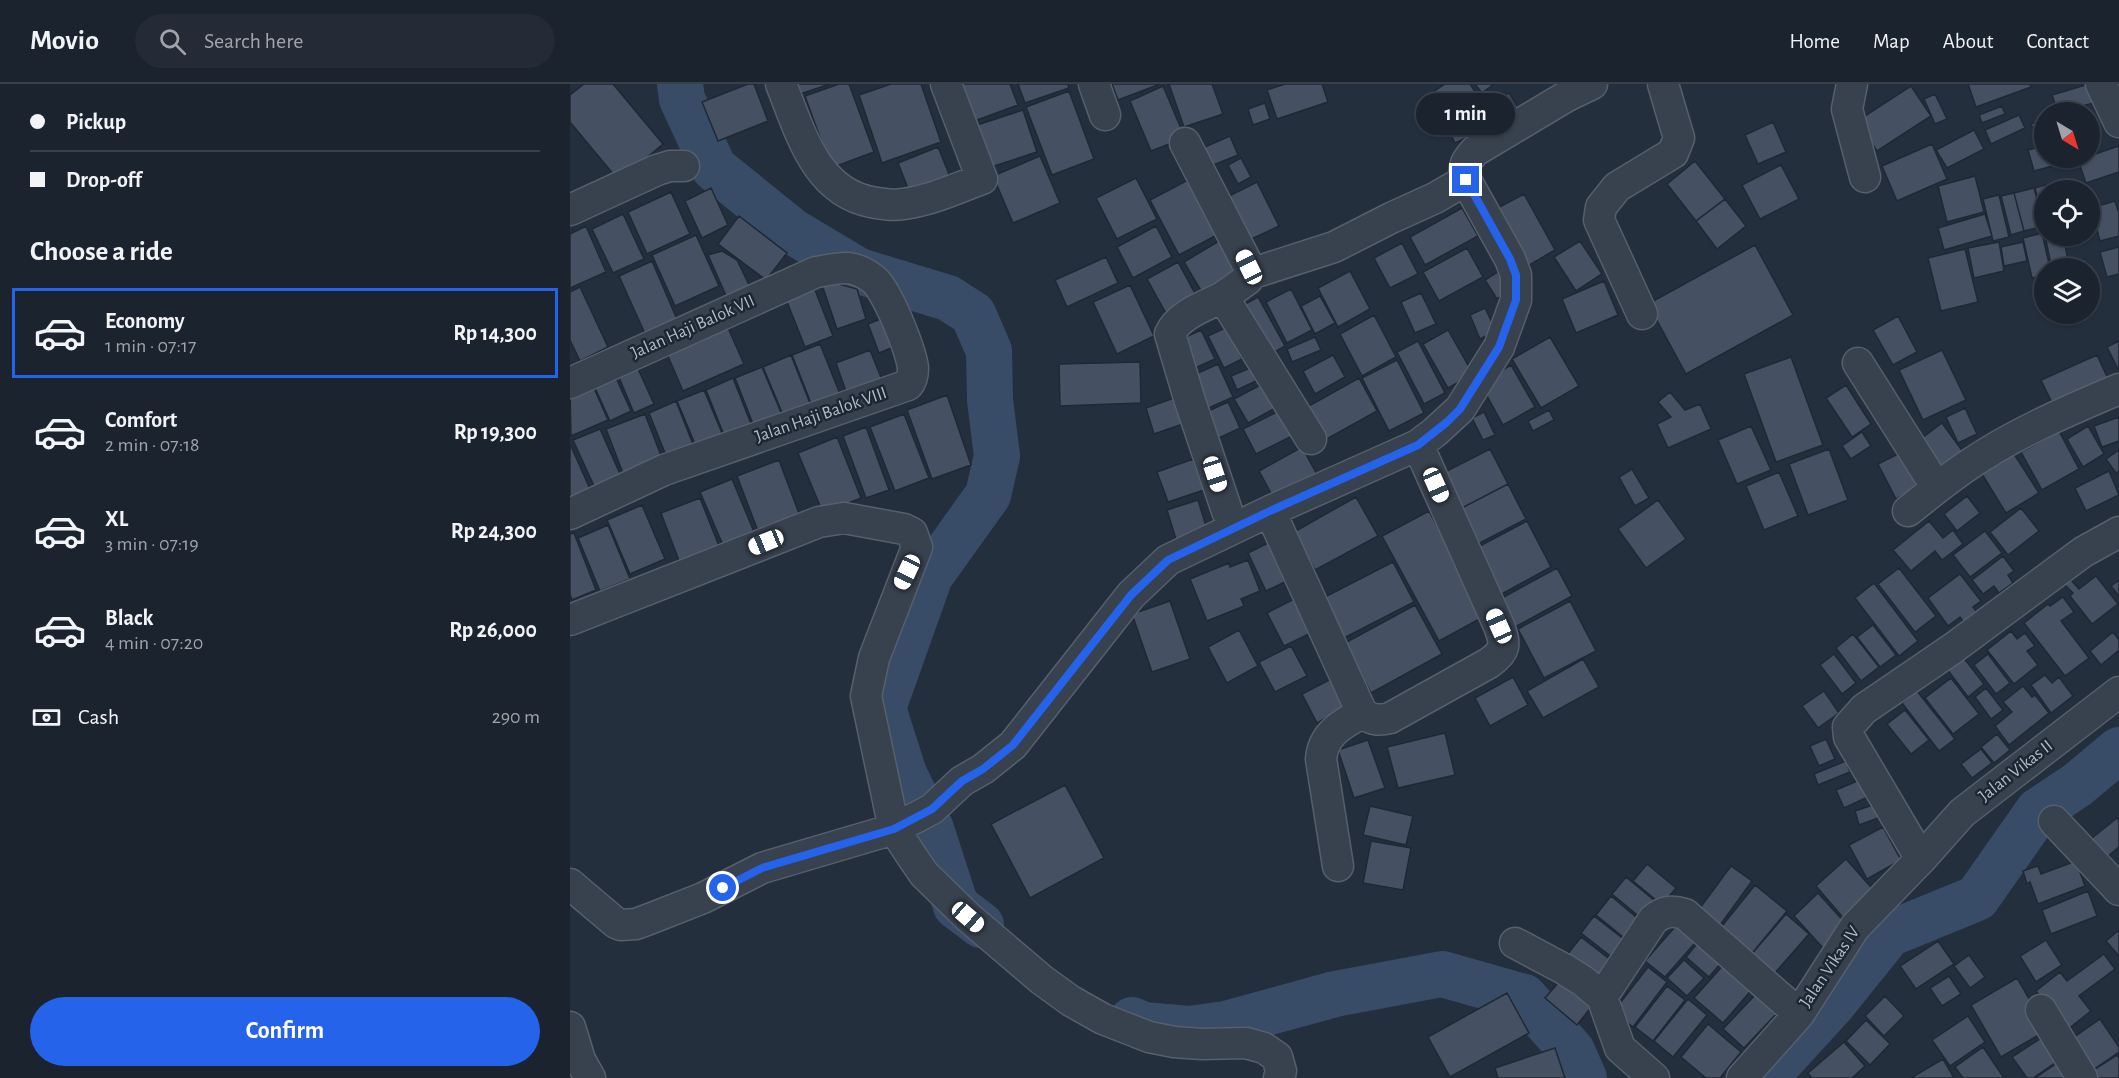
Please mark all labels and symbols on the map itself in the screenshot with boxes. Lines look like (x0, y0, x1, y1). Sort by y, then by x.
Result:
callout: 1 min (1416, 93, 1516, 135)
north arrow (2034, 102, 2100, 168)
route end (1452, 166, 1479, 193)
car (1233, 247, 1265, 287)
street label: Jalan Haji Balok VII (629, 292, 757, 362)
street label: Jalan Haji Balok VIII (753, 384, 889, 446)
car (1201, 454, 1229, 494)
car (1420, 465, 1452, 505)
car (746, 527, 786, 557)
car (891, 552, 923, 592)
car (1483, 606, 1515, 646)
street label: Jalan Vikas II (1976, 737, 2056, 805)
route start (709, 874, 736, 901)
car (949, 898, 987, 936)
street label: Jalan Vikas IV (1796, 923, 1864, 1011)

